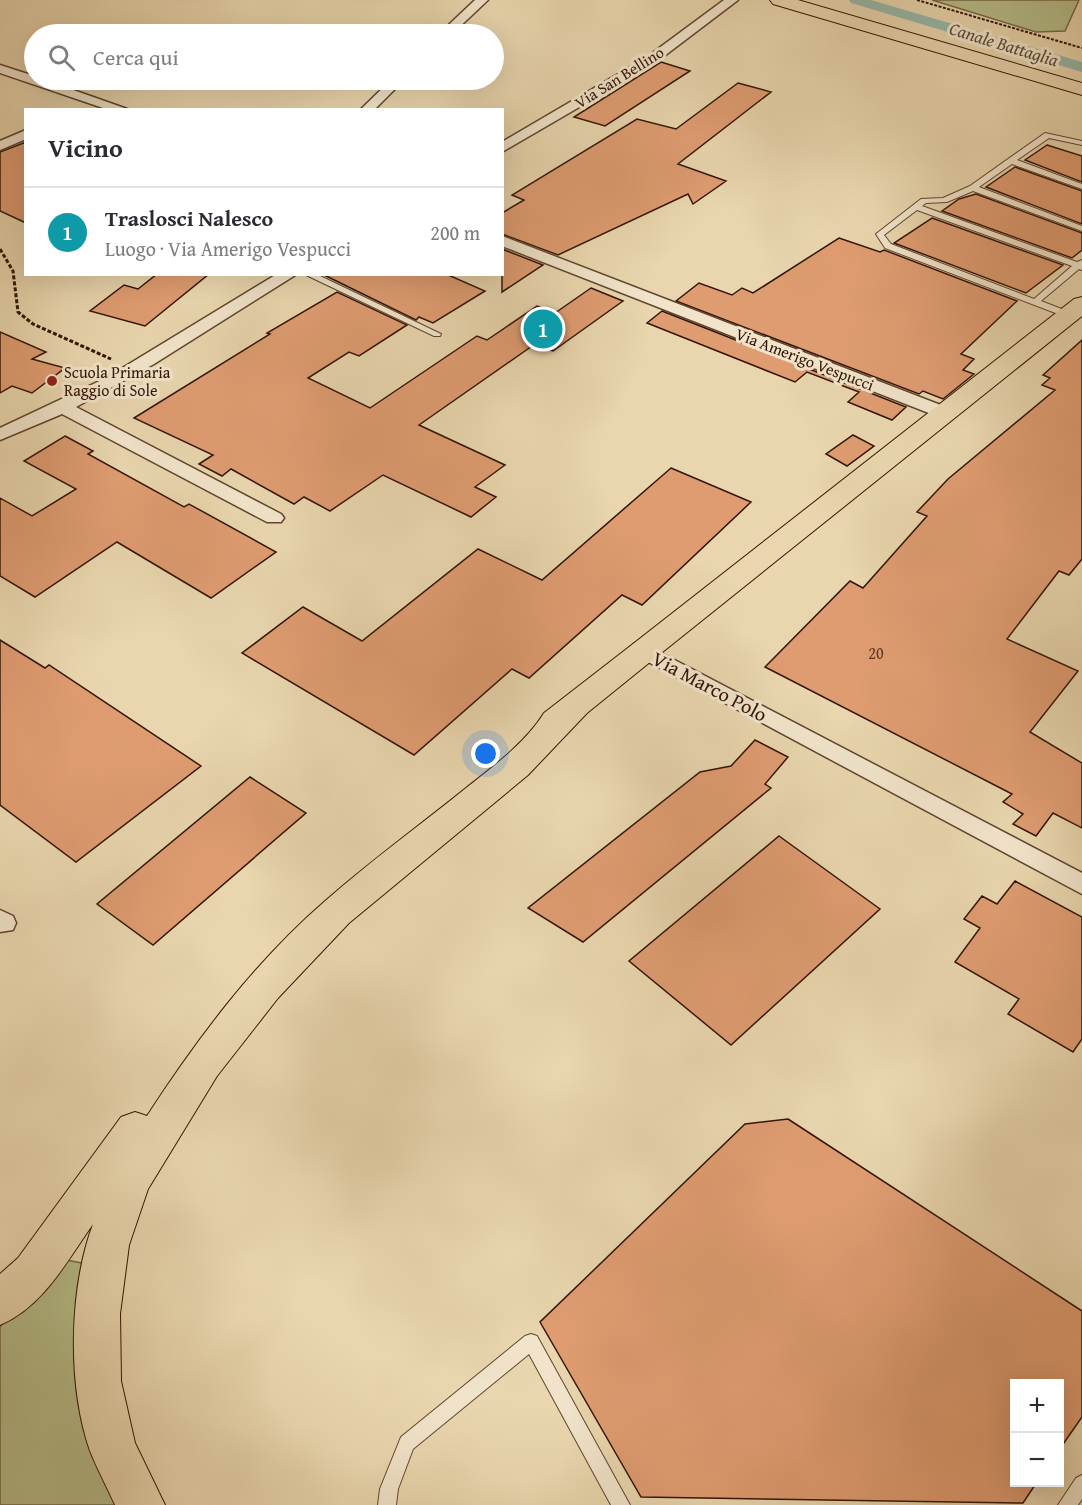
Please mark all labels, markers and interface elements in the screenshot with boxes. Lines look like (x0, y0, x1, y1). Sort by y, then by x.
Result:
water label: Canale Battaglia (946, 15, 1062, 74)
search box (24, 24, 504, 90)
street label: Via San Bellino (570, 40, 668, 114)
icon: search (45, 41, 78, 74)
text: Cerca qui (93, 41, 179, 73)
text: Vicino (48, 128, 123, 167)
text: Traslosci Nalesco (105, 202, 273, 234)
text: 1 (62, 218, 73, 247)
text: 200 m (430, 218, 480, 247)
text: Luogo · Via Amerigo Vespucci (105, 234, 351, 263)
pin: 1 (524, 306, 562, 352)
street label: Via Amerigo Vespucci (732, 322, 878, 397)
place label: Scuola Primaria Raggio di Sole (64, 360, 171, 402)
marker: Scuola Primaria Raggio di Sole (45, 374, 59, 388)
house number: 20 (868, 641, 884, 665)
street label: Via Marco Polo (647, 643, 773, 729)
your location (471, 739, 500, 768)
map controls (1010, 1379, 1064, 1487)
button: + (1010, 1379, 1064, 1433)
button: − (1010, 1433, 1064, 1487)

